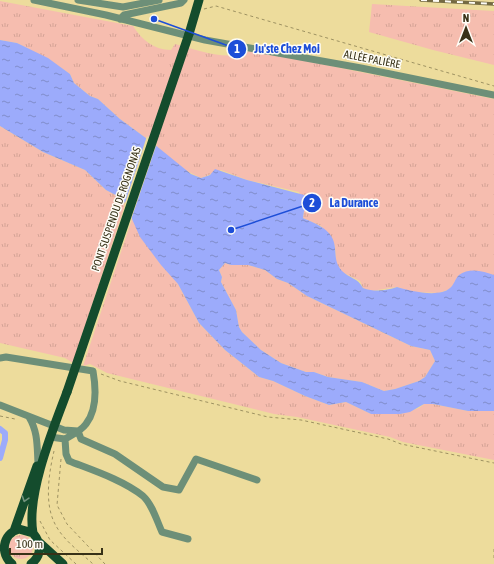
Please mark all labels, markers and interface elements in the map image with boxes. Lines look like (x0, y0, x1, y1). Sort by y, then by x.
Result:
north arrow (446, 8, 486, 48)
text: N (463, 12, 469, 24)
callout: Ju'ste Chez Moi (227, 37, 328, 61)
text: 1 (234, 42, 240, 56)
text: Ju'ste Chez Moi (253, 42, 320, 56)
street label: ALLÉE PALIÈRE (343, 48, 401, 70)
street label: PONT SUSPENDU DE ROGNONAS (89, 145, 143, 273)
callout: La Durance (302, 191, 387, 215)
text: 2 (309, 196, 315, 210)
text: La Durance (330, 196, 379, 210)
one-way arrow (21, 496, 29, 503)
scale bar (10, 530, 102, 556)
text: 100 m (16, 537, 43, 551)

